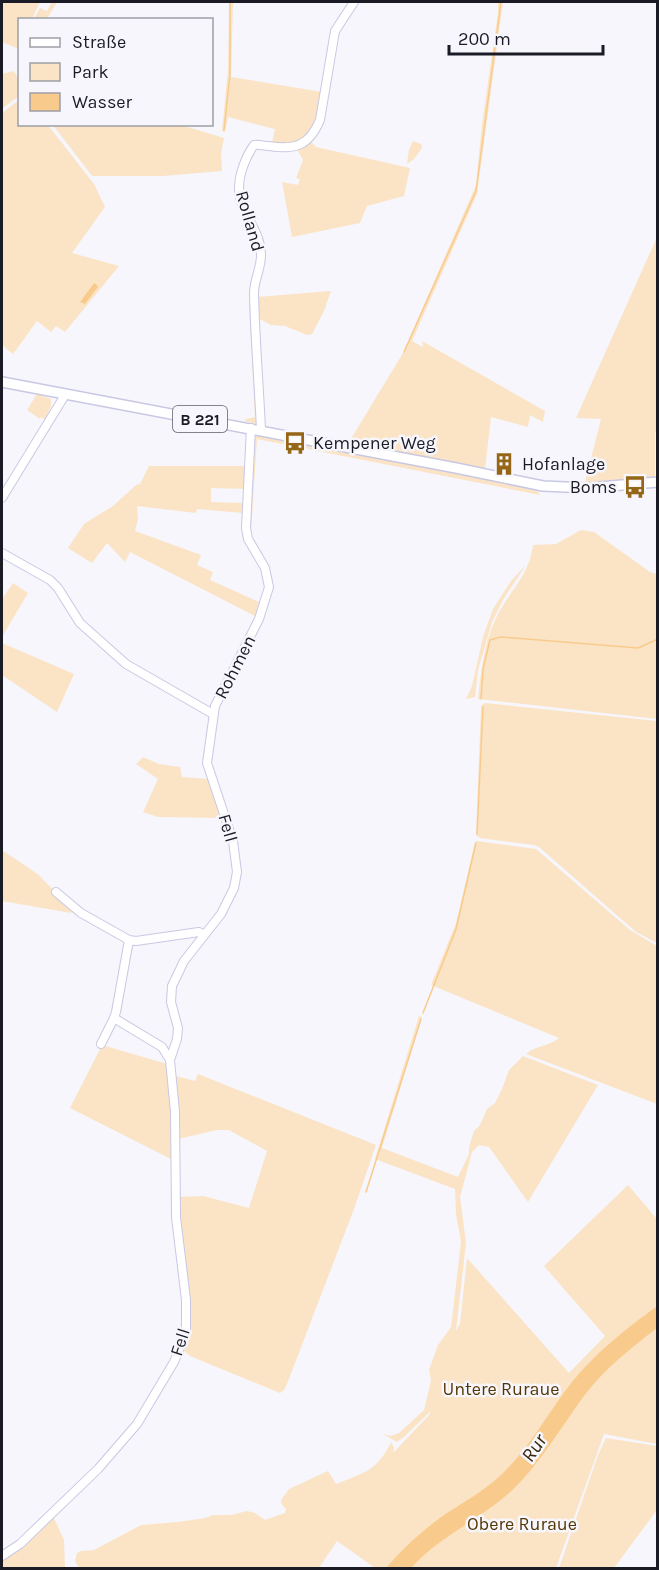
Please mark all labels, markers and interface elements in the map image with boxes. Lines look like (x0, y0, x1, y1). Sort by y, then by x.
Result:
legend (18, 18, 213, 126)
scale bar (449, 18, 604, 56)
text: 200 m (458, 28, 511, 50)
text: Straße (72, 31, 126, 53)
text: Park (72, 61, 109, 83)
text: Wasser (72, 91, 133, 113)
street label: Rolland (231, 188, 269, 254)
road number: B 221 (173, 406, 227, 432)
bus stop icon: Kempener Weg (282, 430, 308, 456)
place label: Kempener Weg (313, 432, 436, 454)
building icon: Hofanlage (491, 451, 517, 477)
place label: Hofanlage (522, 453, 605, 475)
bus stop icon: Boms (622, 474, 648, 500)
place label: Boms (570, 476, 617, 498)
street label: Rohmen (210, 631, 260, 703)
street label: Fell (214, 811, 242, 845)
street label: Fell (165, 1325, 195, 1359)
park label: Untere Ruraue (442, 1378, 560, 1400)
water label: Rur (516, 1429, 552, 1466)
park label: Obere Ruraue (467, 1513, 577, 1535)

